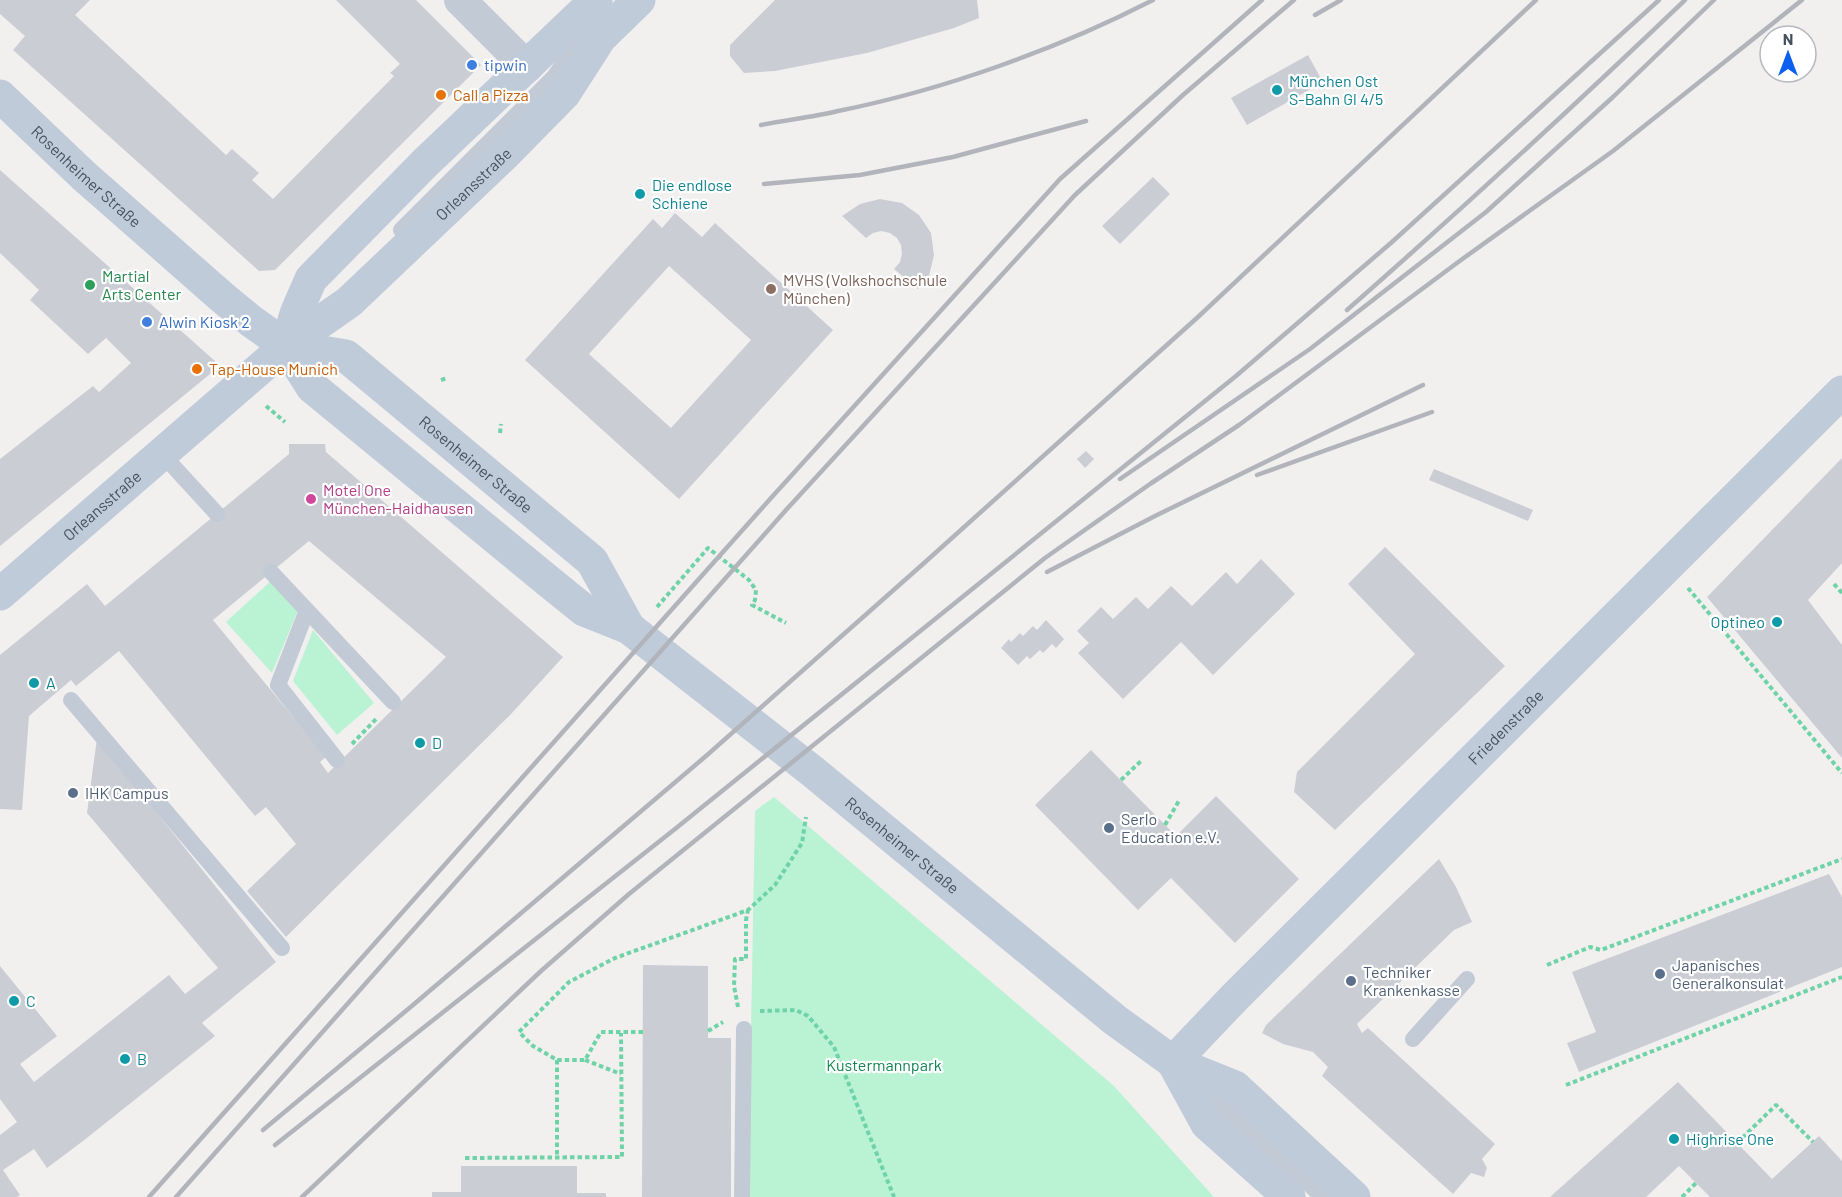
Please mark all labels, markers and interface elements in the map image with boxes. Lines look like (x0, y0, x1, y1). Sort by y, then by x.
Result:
north arrow (1758, 24, 1818, 84)
text: N (1783, 29, 1793, 48)
place label: tipwin (484, 55, 527, 74)
marker: tipwin (465, 58, 479, 72)
place label: München Ost S-Bahn Gl 4/5 (1289, 71, 1383, 108)
marker: München Ost S-Bahn Gl 4/5 (1270, 83, 1284, 97)
place label: Call a Pizza (453, 85, 529, 104)
marker: Call a Pizza (434, 88, 448, 102)
street label: Rosenheimer Straße (28, 121, 145, 231)
street label: Orleansstraße (431, 143, 515, 224)
place label: Die endlose Schiene (652, 175, 732, 212)
marker: Die endlose Schiene (633, 187, 647, 201)
place label: Martial Arts Center (102, 266, 181, 303)
place label: MVHS (Volkshochschule München) (783, 270, 947, 307)
marker: Martial Arts Center (83, 278, 97, 292)
marker: MVHS (Volkshochschule München) (764, 282, 778, 296)
place label: Alwin Kiosk 2 (159, 312, 250, 331)
marker: Alwin Kiosk 2 (140, 315, 154, 329)
place label: Tap-House Munich (209, 359, 338, 378)
marker: Tap-House Munich (190, 362, 204, 376)
street label: Rosenheimer Straße (416, 411, 537, 517)
street label: Orleansstraße (59, 466, 145, 544)
place label: Motel One München-Haidhausen (323, 480, 473, 517)
marker: Motel One München-Haidhausen (304, 492, 318, 506)
place label: Optineo (1711, 612, 1765, 631)
marker: Optineo (1770, 615, 1784, 629)
place label: A (46, 673, 56, 692)
marker: A (27, 676, 41, 690)
street label: Friedenstraße (1464, 685, 1547, 768)
place label: D (432, 733, 442, 752)
marker: D (413, 736, 427, 750)
place label: IHK Campus (85, 783, 169, 802)
marker: IHK Campus (66, 786, 80, 800)
street label: Rosenheimer Straße (842, 792, 963, 897)
place label: Serlo Education e.V. (1121, 809, 1220, 846)
marker: Serlo Education e.V. (1102, 821, 1116, 835)
place label: Japanisches Generalkonsulat (1672, 955, 1784, 992)
place label: Techniker Krankenkasse (1363, 962, 1460, 999)
marker: Japanisches Generalkonsulat (1653, 967, 1667, 981)
marker: Techniker Krankenkasse (1344, 974, 1358, 988)
place label: C (26, 991, 36, 1010)
marker: C (7, 994, 21, 1008)
place label: B (137, 1049, 147, 1068)
marker: B (118, 1052, 132, 1066)
park label: Kustermannpark (826, 1055, 942, 1074)
place label: Highrise One (1686, 1129, 1774, 1148)
marker: Highrise One (1667, 1132, 1681, 1146)

